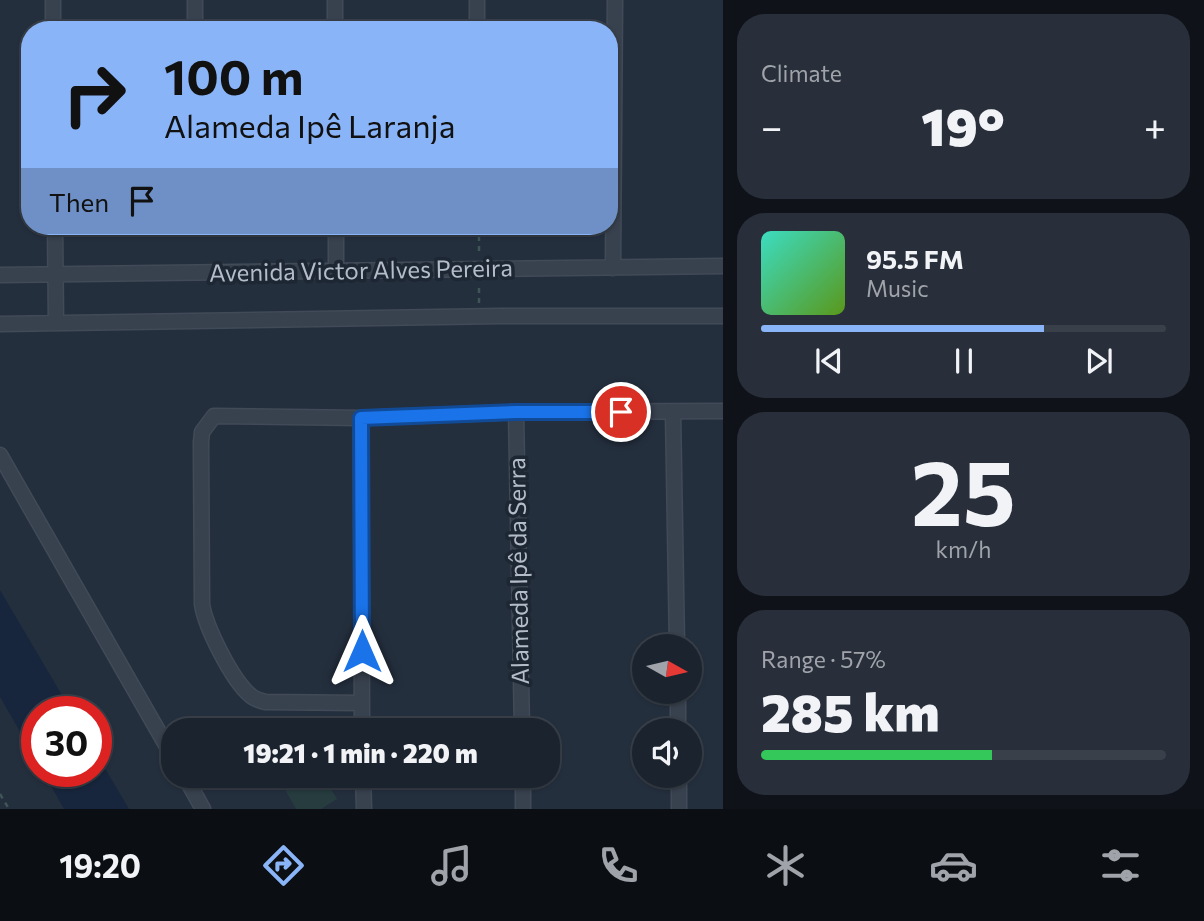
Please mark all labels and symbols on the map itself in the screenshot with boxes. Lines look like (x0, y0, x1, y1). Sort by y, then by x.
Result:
street label: Avenida Victor Alves Pereira (209, 252, 513, 287)
pin (591, 382, 651, 442)
street label: Alameda Ipê da Serra (501, 457, 534, 685)
position arrow (325, 614, 399, 688)
north arrow (632, 634, 702, 704)
speed limit sign: 30 (21, 696, 112, 787)

